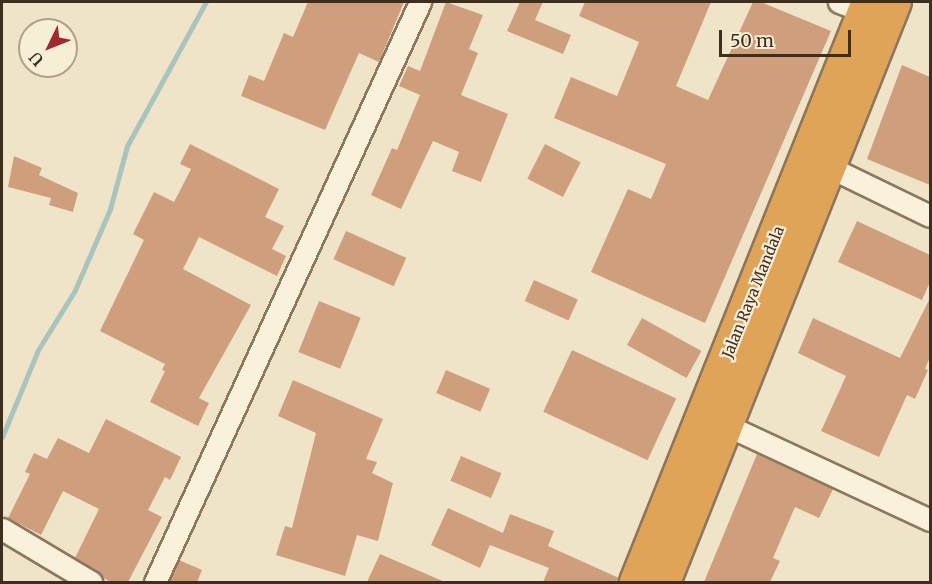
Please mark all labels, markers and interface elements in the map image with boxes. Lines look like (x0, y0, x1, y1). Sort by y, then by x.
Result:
north arrow (18, 18, 78, 78)
scale bar (722, 18, 854, 56)
text: 50 m (730, 29, 774, 52)
text: U (25, 48, 48, 70)
street label: Jalan Raya Mandala (718, 223, 788, 361)

